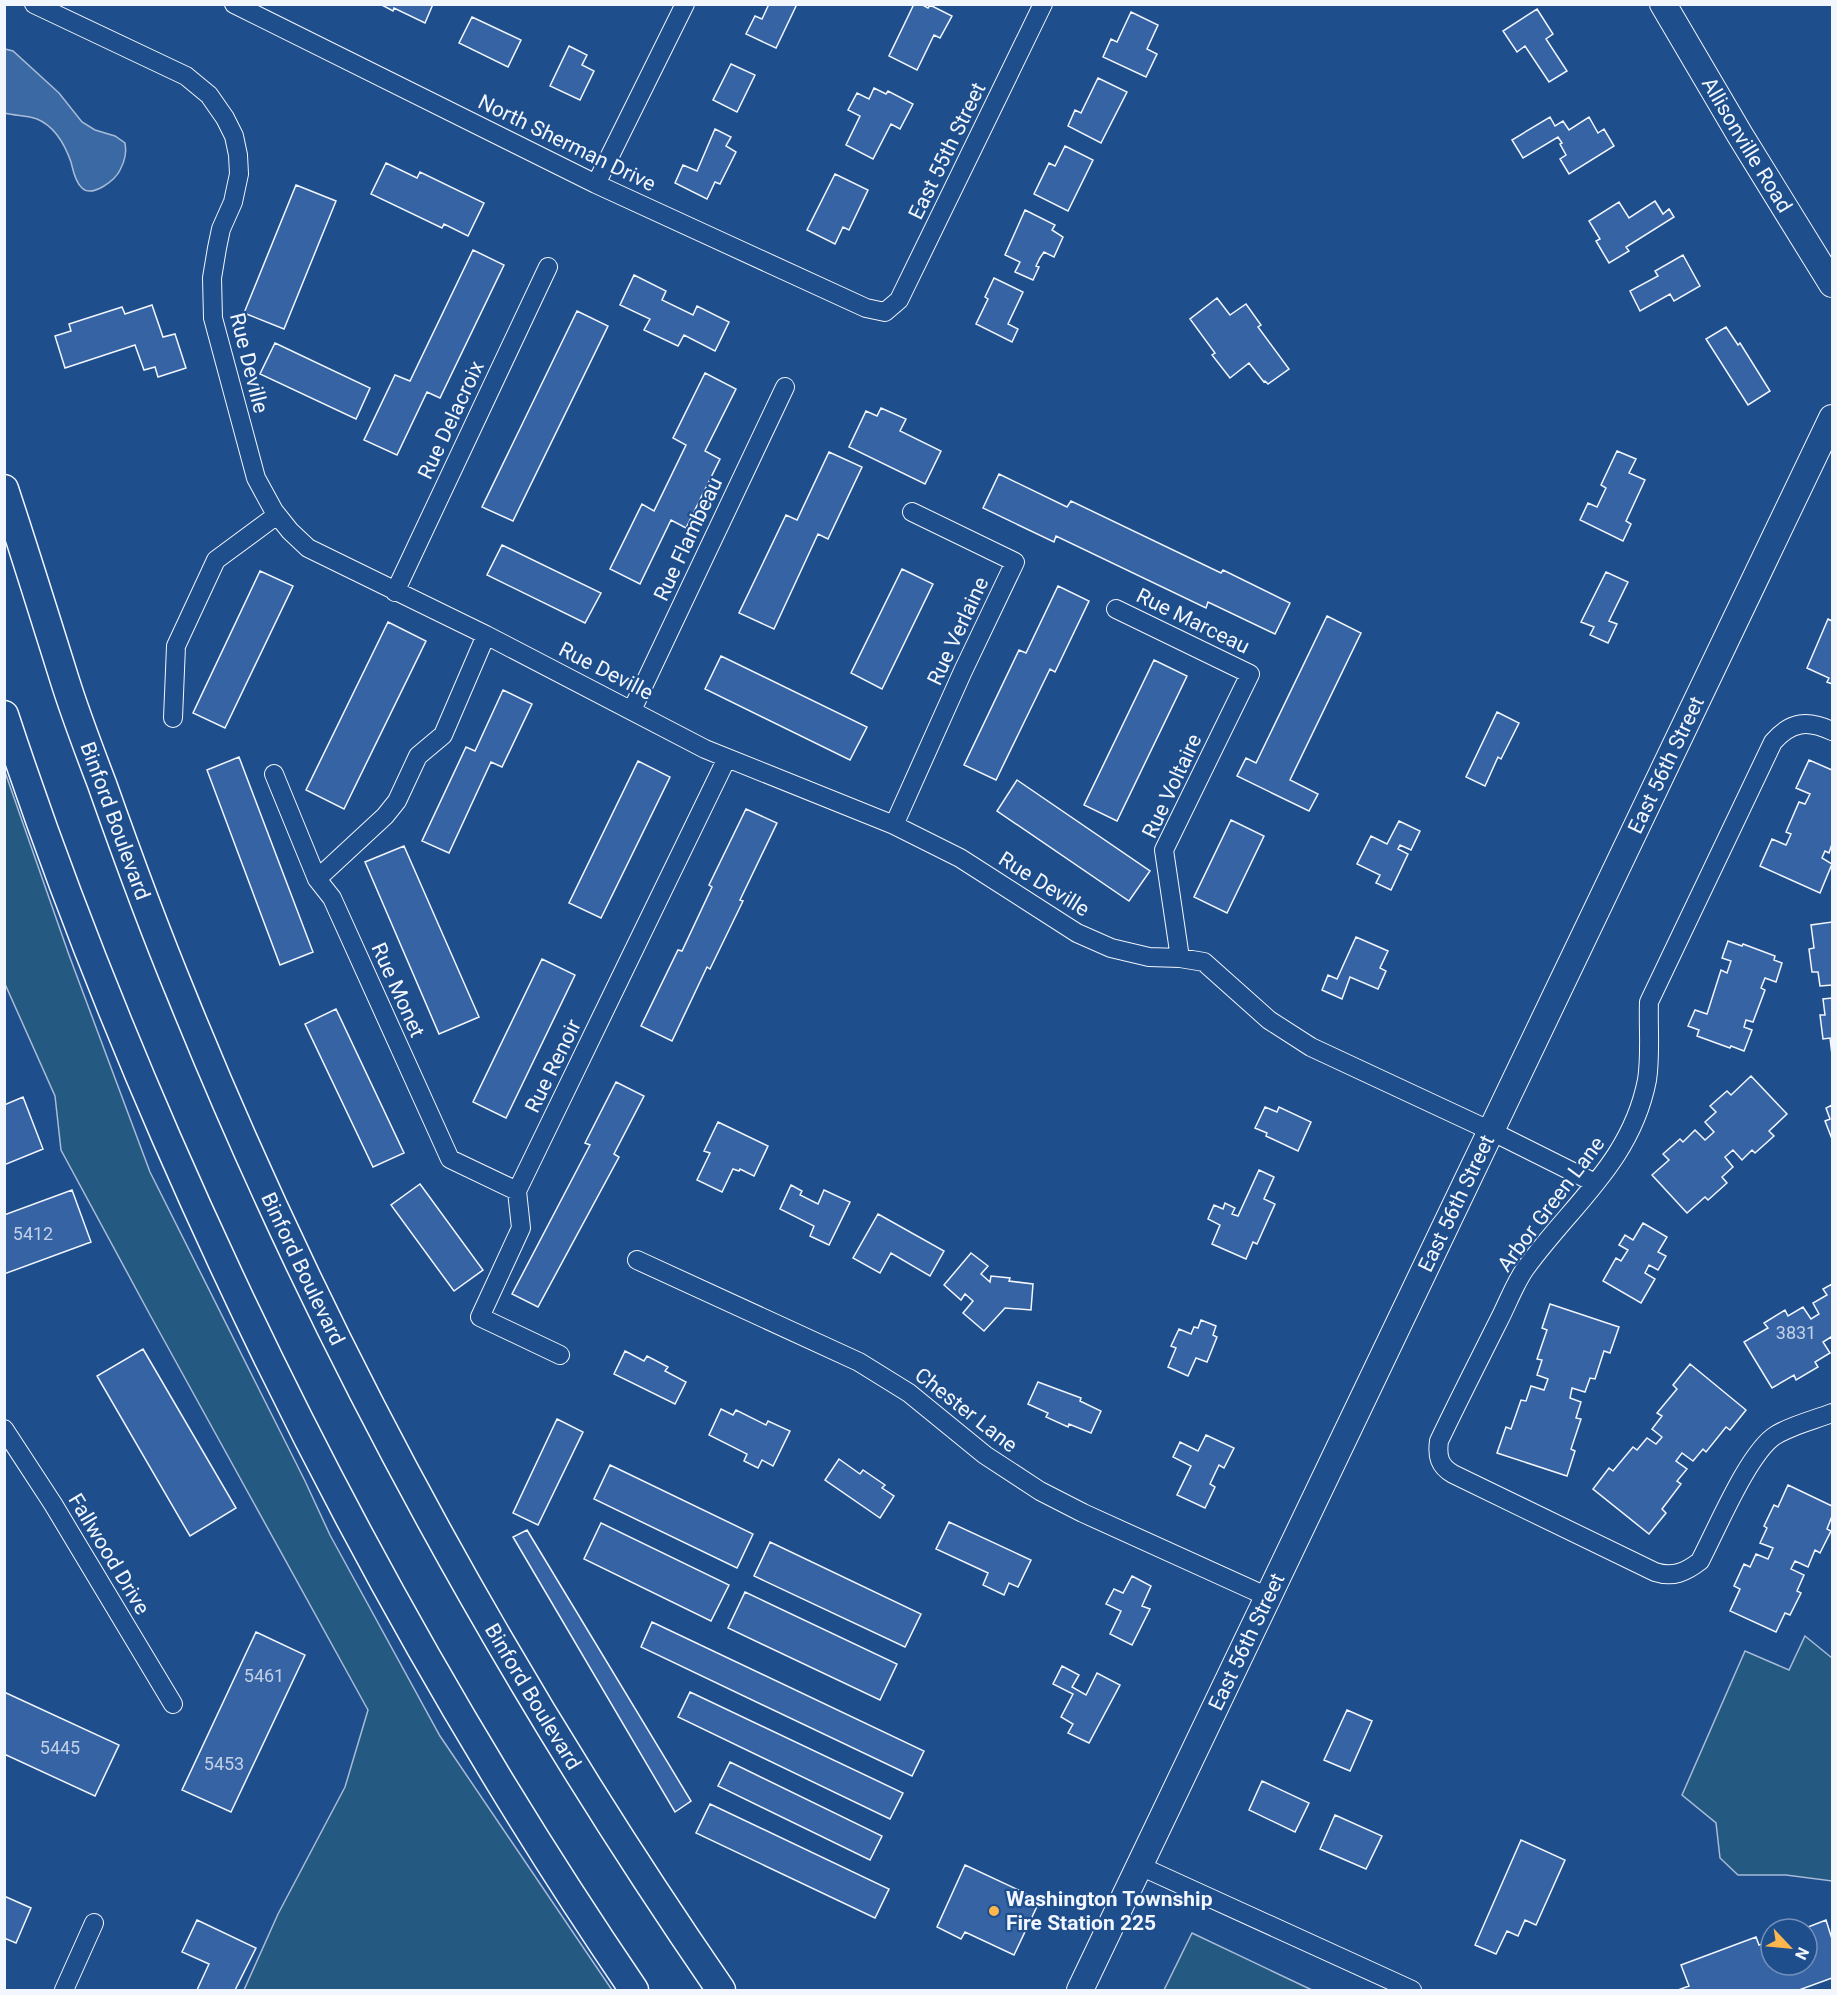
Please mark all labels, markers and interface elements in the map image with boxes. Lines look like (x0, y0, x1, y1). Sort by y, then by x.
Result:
street label: Allisonville Road (1697, 73, 1797, 217)
street label: East 55th Street (904, 79, 990, 223)
street label: North Sherman Drive (474, 90, 660, 196)
street label: Rue Deville (225, 310, 273, 416)
street label: Rue Delacroix (413, 357, 489, 483)
street label: Rue Flambeau (649, 474, 727, 604)
street label: Rue Verlaine (923, 573, 993, 689)
street label: Rue Marceau (1133, 583, 1253, 659)
street label: Rue Deville (555, 637, 657, 705)
street label: East 56th Street (1623, 692, 1709, 837)
street label: Rue Voltaire (1137, 730, 1207, 842)
street label: Binford Boulevard (75, 739, 155, 903)
street label: Rue Deville (994, 847, 1094, 921)
street label: Rue Monet (367, 939, 430, 1041)
street label: Rue Renoir (520, 1015, 586, 1117)
street label: East 56th Street (1413, 1131, 1499, 1276)
street label: Arbor Green Lane (1492, 1132, 1610, 1276)
street label: Binford Boulevard (256, 1189, 350, 1349)
house number: 5412 (13, 1223, 53, 1244)
house number: 3831 (1776, 1322, 1816, 1343)
street label: Chester Lane (910, 1363, 1022, 1457)
street label: Fallwood Drive (63, 1489, 155, 1619)
street label: East 56th Street (1204, 1569, 1290, 1714)
street label: Binford Boulevard (480, 1619, 586, 1774)
house number: 5461 (244, 1665, 284, 1686)
house number: 5445 (40, 1737, 80, 1758)
house number: 5453 (204, 1753, 244, 1774)
place label: Washington Township Fire Station 225 (1006, 1887, 1213, 1935)
marker: Washington Township Fire Station 225 (987, 1904, 1001, 1918)
north arrow (1759, 1917, 1819, 1977)
text: N (1791, 1944, 1813, 1963)

